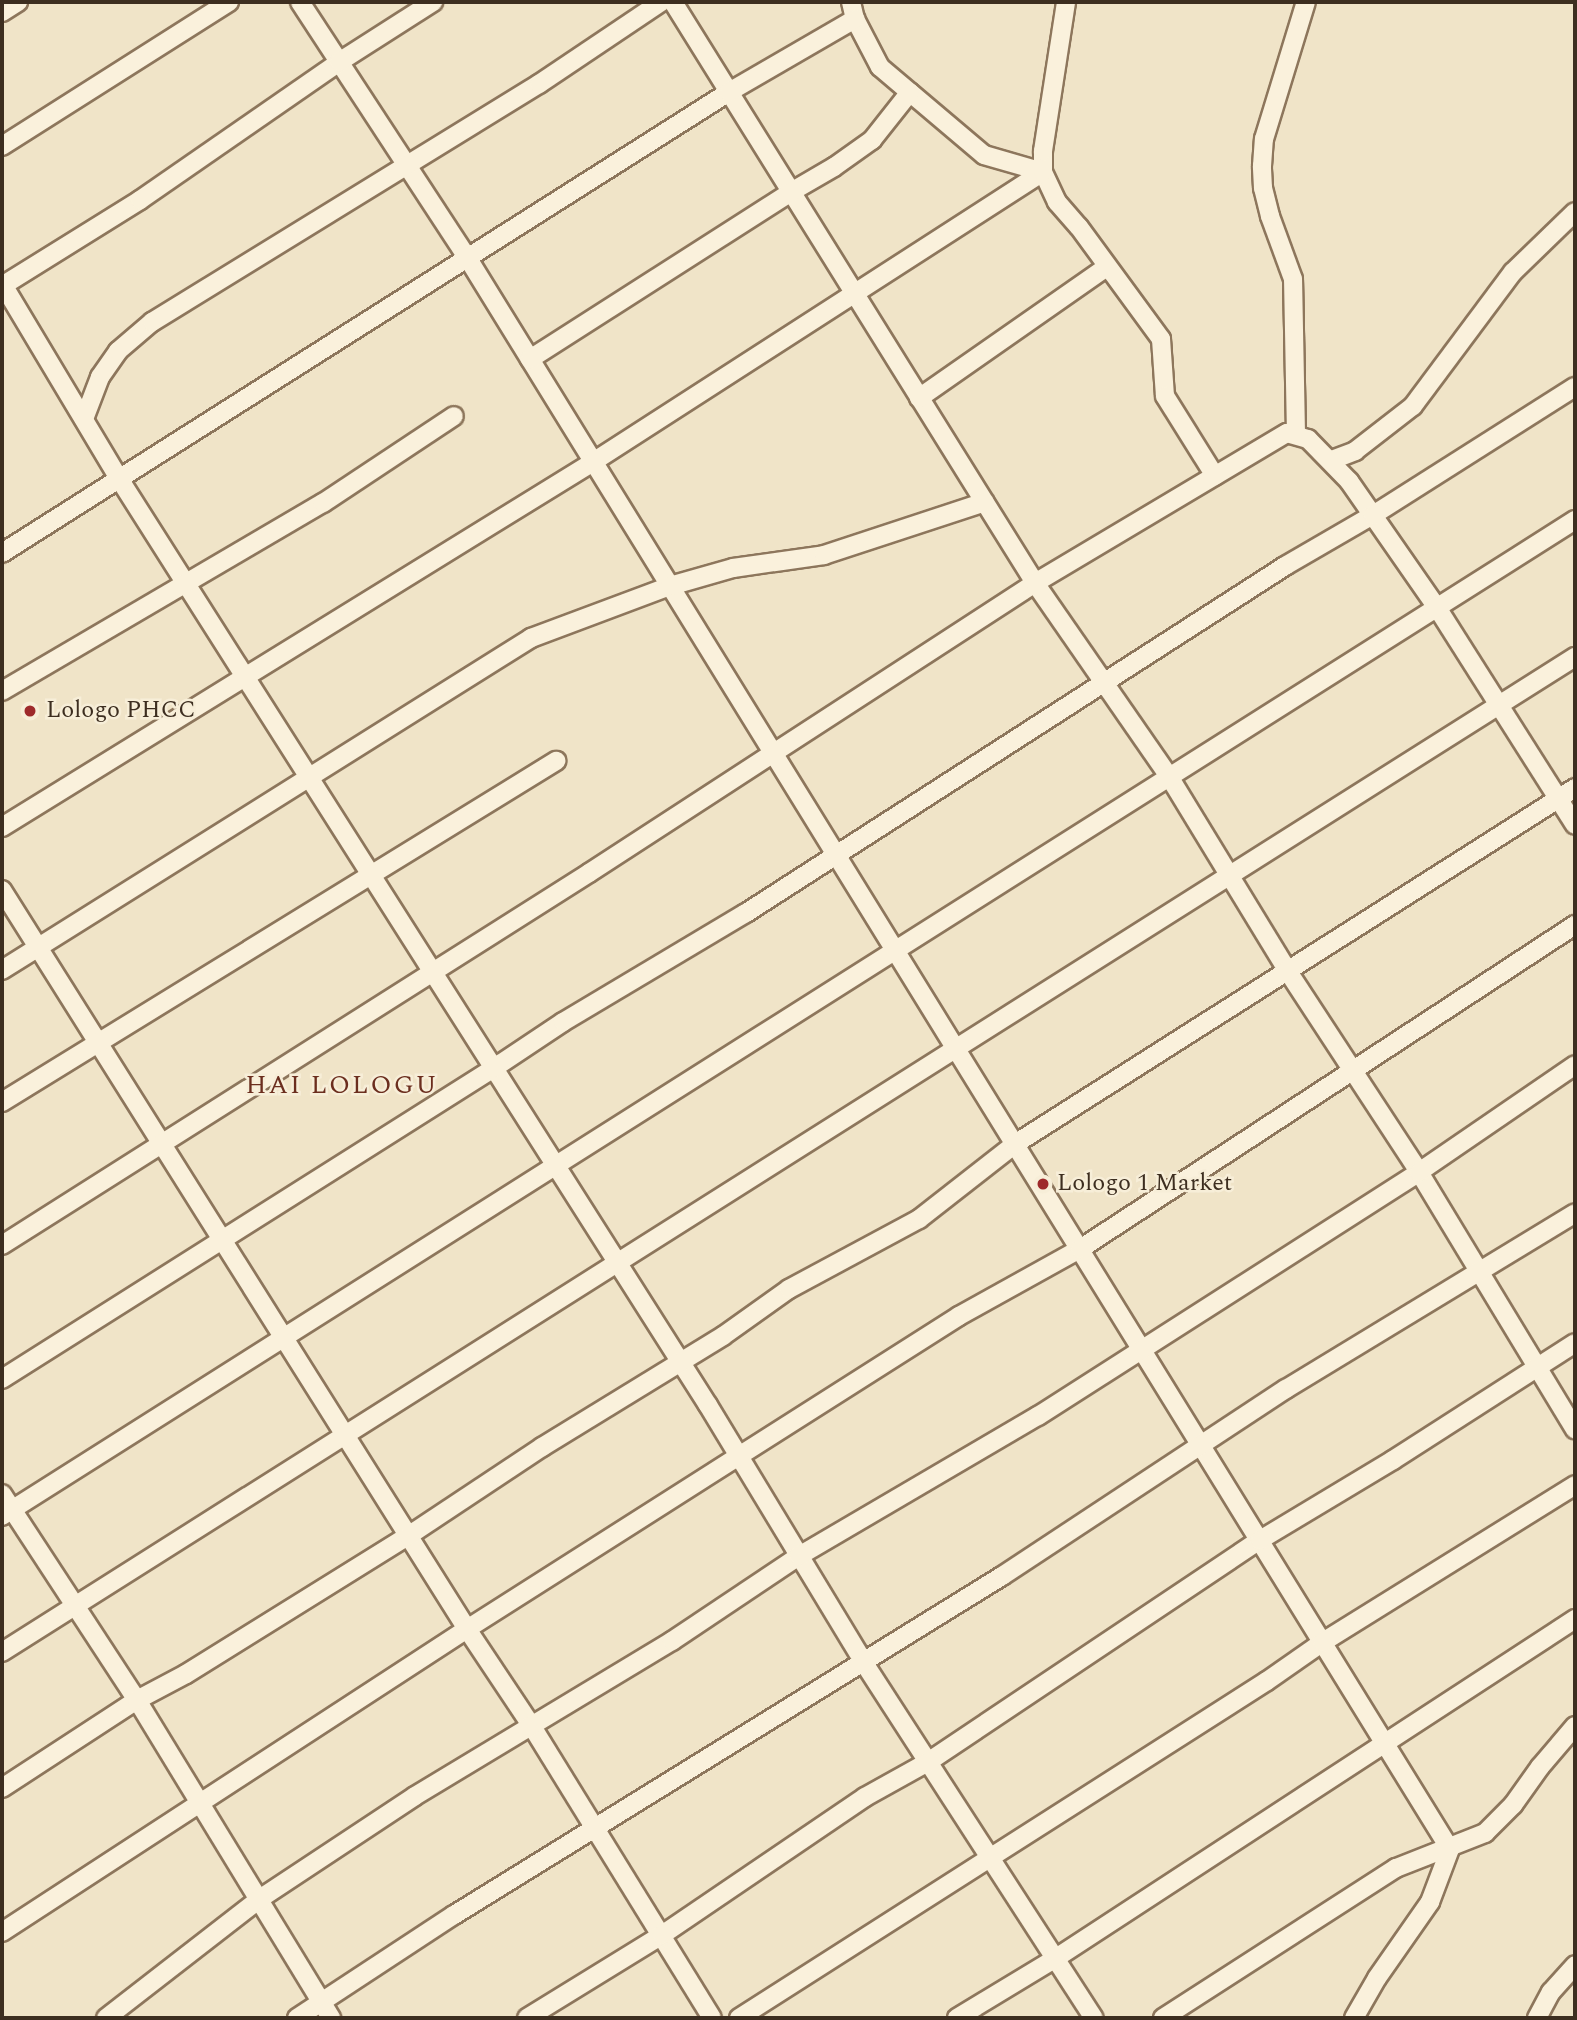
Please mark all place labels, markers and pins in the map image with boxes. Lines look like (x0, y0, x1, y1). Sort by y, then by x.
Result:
place label: Lologo PHCC (46, 697, 196, 725)
marker: Lologo PHCC (20, 701, 40, 721)
place label: Lologo 1 Market (1057, 1170, 1232, 1198)
marker: Lologo 1 Market (1035, 1176, 1051, 1192)

